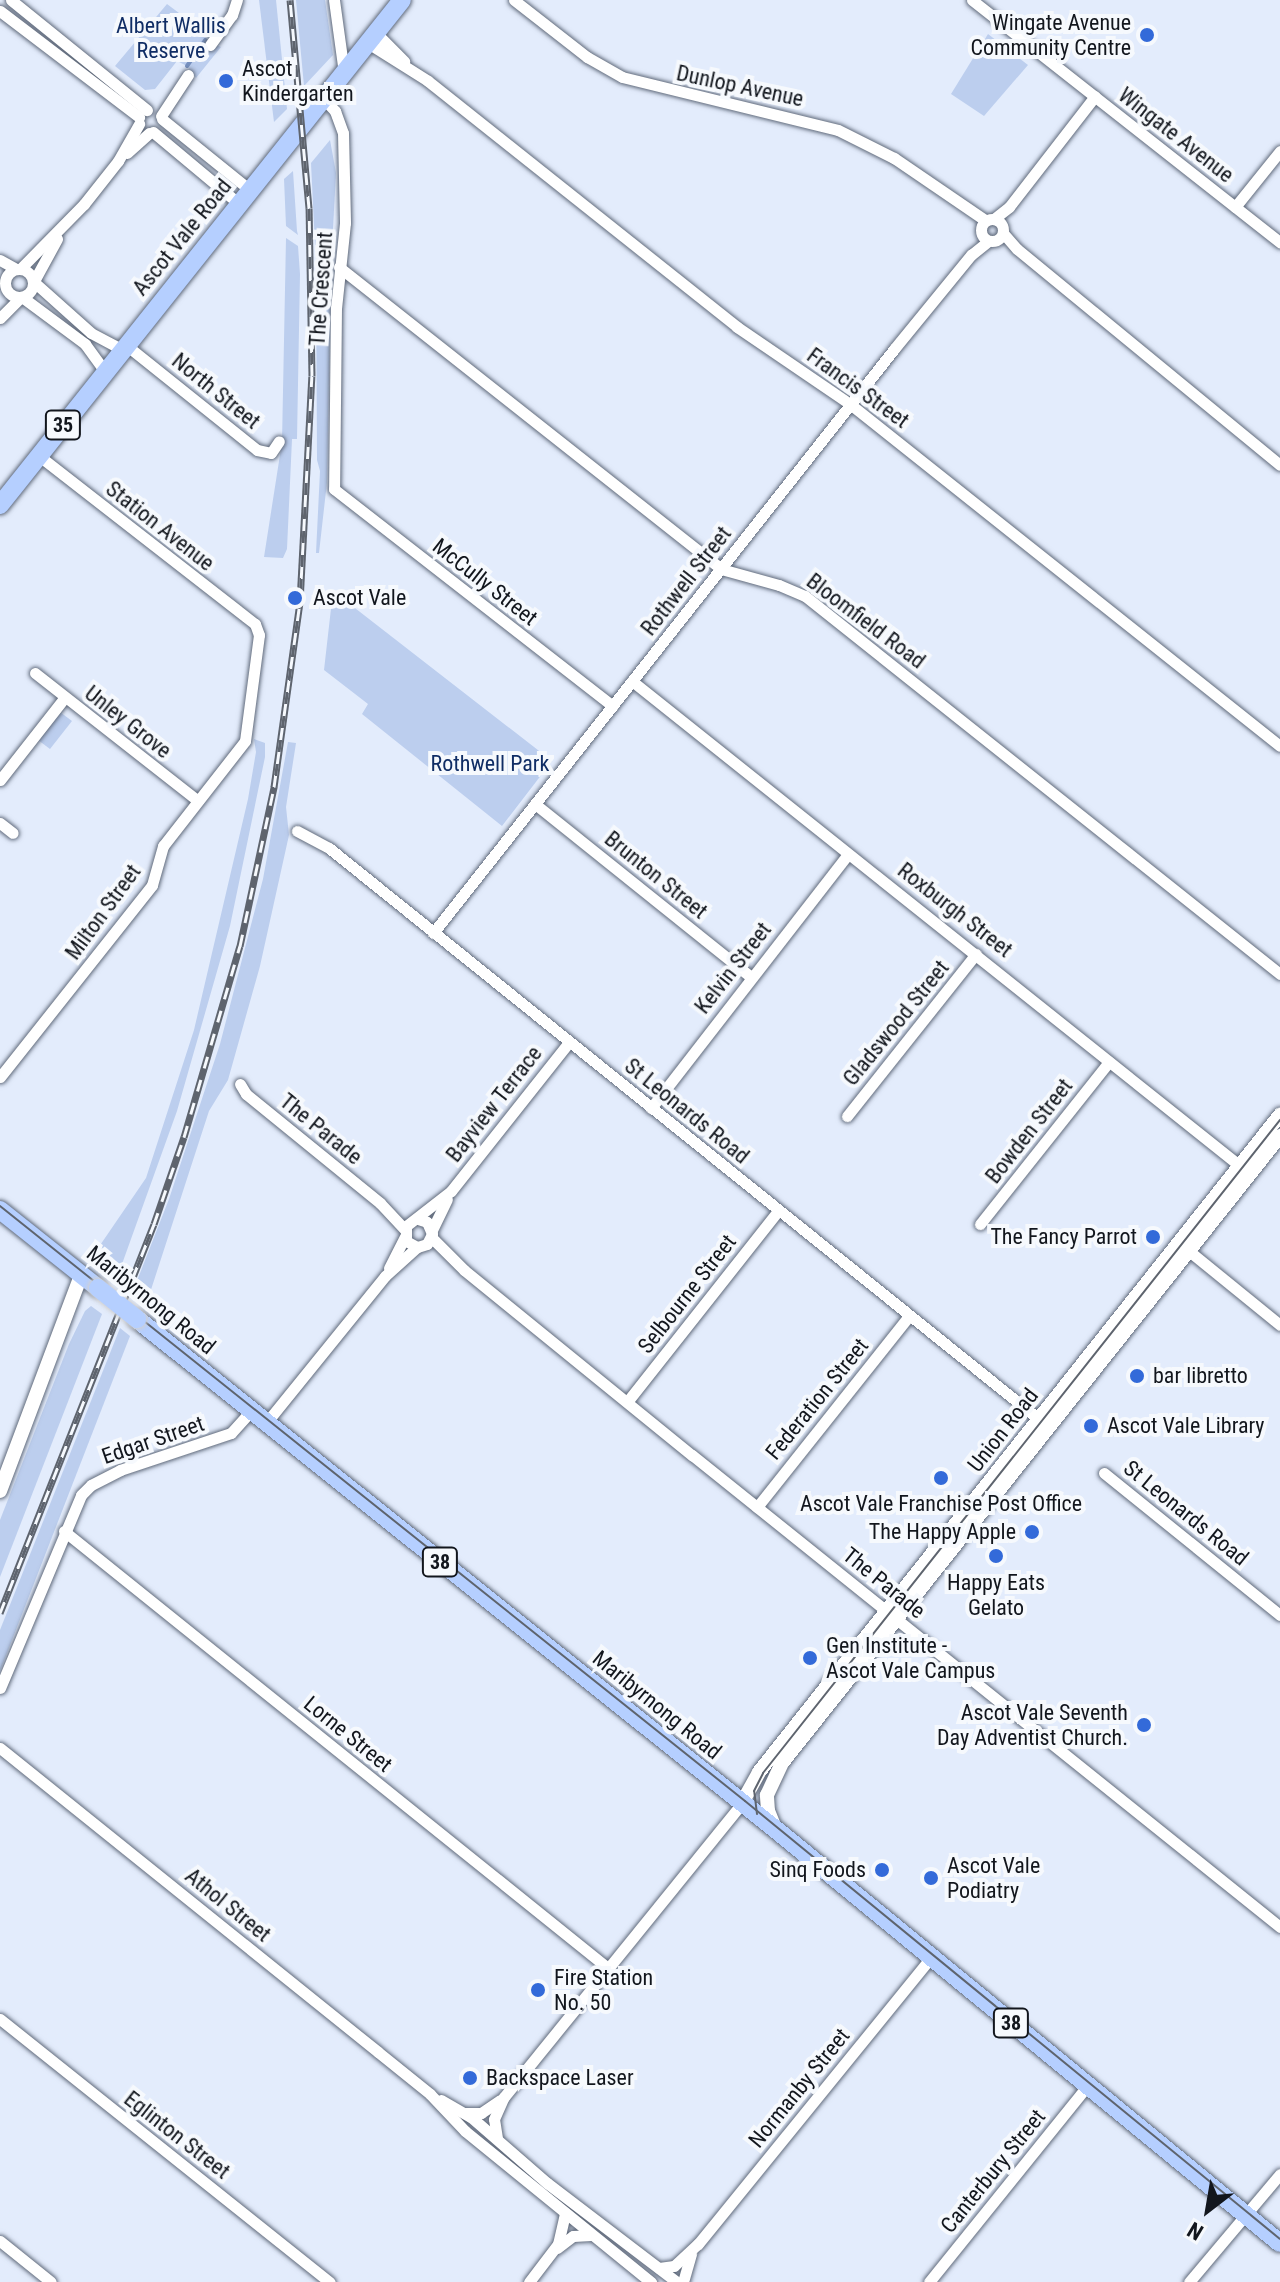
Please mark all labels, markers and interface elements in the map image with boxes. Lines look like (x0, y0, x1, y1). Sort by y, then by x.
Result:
place label: Wingate Avenue Community Centre (971, 9, 1131, 60)
park label: Albert Wallis Reserve (116, 12, 226, 64)
marker: Wingate Avenue Community Centre (1138, 26, 1156, 44)
place label: Ascot Kindergarten (242, 55, 354, 106)
street label: Dunlop Avenue (674, 60, 806, 112)
marker: Ascot Kindergarten (217, 72, 235, 90)
street label: Wingate Avenue (1113, 82, 1239, 188)
street label: Ascot Vale Road (127, 173, 237, 301)
street label: The Crescent (304, 231, 338, 347)
street label: Francis Street (802, 342, 914, 434)
street label: North Street (167, 347, 265, 435)
road number: 35 (43, 409, 83, 441)
street label: Station Avenue (101, 476, 219, 576)
street label: Rothwell Street (635, 521, 737, 641)
street label: McCully Street (427, 533, 543, 631)
street label: Bloomfield Road (801, 568, 931, 674)
place label: Ascot Vale (313, 585, 406, 611)
marker: Ascot Vale (284, 587, 306, 609)
street label: Unley Grove (80, 680, 176, 764)
park label: Rothwell Park (431, 751, 549, 777)
street label: Brunton Street (599, 826, 713, 924)
street label: Roxburgh Street (892, 857, 1018, 963)
street label: Milton Street (60, 859, 146, 965)
street label: Kelvin Street (689, 917, 777, 1019)
street label: Gladswood Street (837, 955, 955, 1091)
street label: Bayview Terrace (440, 1041, 548, 1167)
street label: St Leonards Road (619, 1053, 755, 1169)
street label: Bowden Street (980, 1073, 1078, 1189)
street label: The Parade (275, 1088, 367, 1170)
place label: The Fancy Parrot (990, 1224, 1137, 1250)
marker: The Fancy Parrot (1144, 1228, 1162, 1246)
street label: Selbourne Street (632, 1229, 742, 1359)
street label: Maribyrnong Road (81, 1240, 221, 1360)
street label: Federation Street (760, 1333, 874, 1465)
place label: bar libretto (1153, 1363, 1248, 1389)
marker: bar libretto (1128, 1367, 1146, 1385)
street label: Union Road (962, 1383, 1044, 1477)
street label: Edgar Street (98, 1410, 208, 1470)
place label: Ascot Vale Library (1107, 1413, 1265, 1439)
marker: Ascot Vale Library (1082, 1417, 1100, 1435)
street label: St Leonards Road (1118, 1455, 1254, 1571)
marker: Ascot Vale Franchise Post Office (932, 1469, 950, 1487)
place label: Ascot Vale Franchise Post Office (800, 1491, 1082, 1517)
place label: The Happy Apple (869, 1519, 1016, 1545)
marker: The Happy Apple (1023, 1523, 1041, 1541)
street label: The Parade (838, 1542, 930, 1624)
road number: 38 (420, 1546, 460, 1578)
marker: Happy Eats Gelato (987, 1547, 1005, 1565)
place label: Happy Eats Gelato (947, 1569, 1045, 1620)
place label: Gen Institute - Ascot Vale Campus (826, 1632, 995, 1684)
street label: Maribyrnong Road (587, 1645, 727, 1765)
marker: Gen Institute - Ascot Vale Campus (801, 1649, 819, 1667)
street label: Lorne Street (299, 1690, 397, 1778)
place label: Ascot Vale Seventh Day Adventist Church. (937, 1699, 1128, 1750)
marker: Ascot Vale Seventh Day Adventist Church. (1135, 1716, 1153, 1734)
place label: Ascot Vale Podiatry (947, 1852, 1040, 1904)
place label: Sinq Foods (769, 1857, 866, 1883)
marker: Sinq Foods (873, 1861, 891, 1879)
street label: Athol Street (180, 1863, 276, 1947)
marker: Ascot Vale Podiatry (922, 1869, 940, 1887)
place label: Fire Station No. 50 (554, 1964, 653, 2016)
marker: Fire Station No. 50 (529, 1981, 547, 1999)
road number: 38 (991, 2007, 1031, 2039)
street label: Normanby Street (743, 2023, 855, 2153)
place label: Backspace Laser (486, 2065, 634, 2091)
marker: Backspace Laser (461, 2069, 479, 2087)
street label: Eglinton Street (119, 2086, 235, 2184)
street label: Canterbury Street (935, 2104, 1051, 2238)
north arrow (1168, 2170, 1248, 2250)
text: N (1183, 2217, 1208, 2245)

